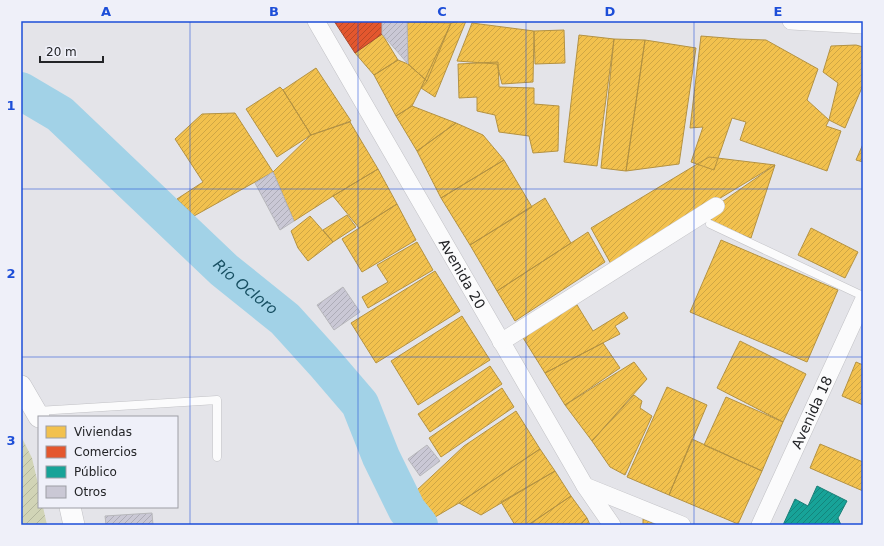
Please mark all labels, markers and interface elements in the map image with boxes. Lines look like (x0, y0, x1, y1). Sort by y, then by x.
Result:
text: A (101, 4, 111, 19)
text: B (269, 4, 279, 19)
text: C (437, 4, 447, 19)
text: D (605, 4, 616, 19)
text: E (774, 4, 782, 19)
scale bar (40, 38, 103, 64)
text: 20 m (46, 45, 77, 59)
text: 1 (6, 98, 16, 113)
street label: Avenida 20 (436, 236, 489, 312)
water label: Río Ocloro (210, 256, 281, 318)
text: 2 (6, 266, 16, 281)
street label: Avenida 18 (788, 373, 835, 451)
legend (38, 416, 178, 508)
text: Viviendas (74, 425, 132, 439)
text: 3 (6, 433, 16, 448)
text: Comercios (74, 445, 137, 459)
text: Público (74, 465, 117, 479)
text: Otros (74, 485, 106, 499)

